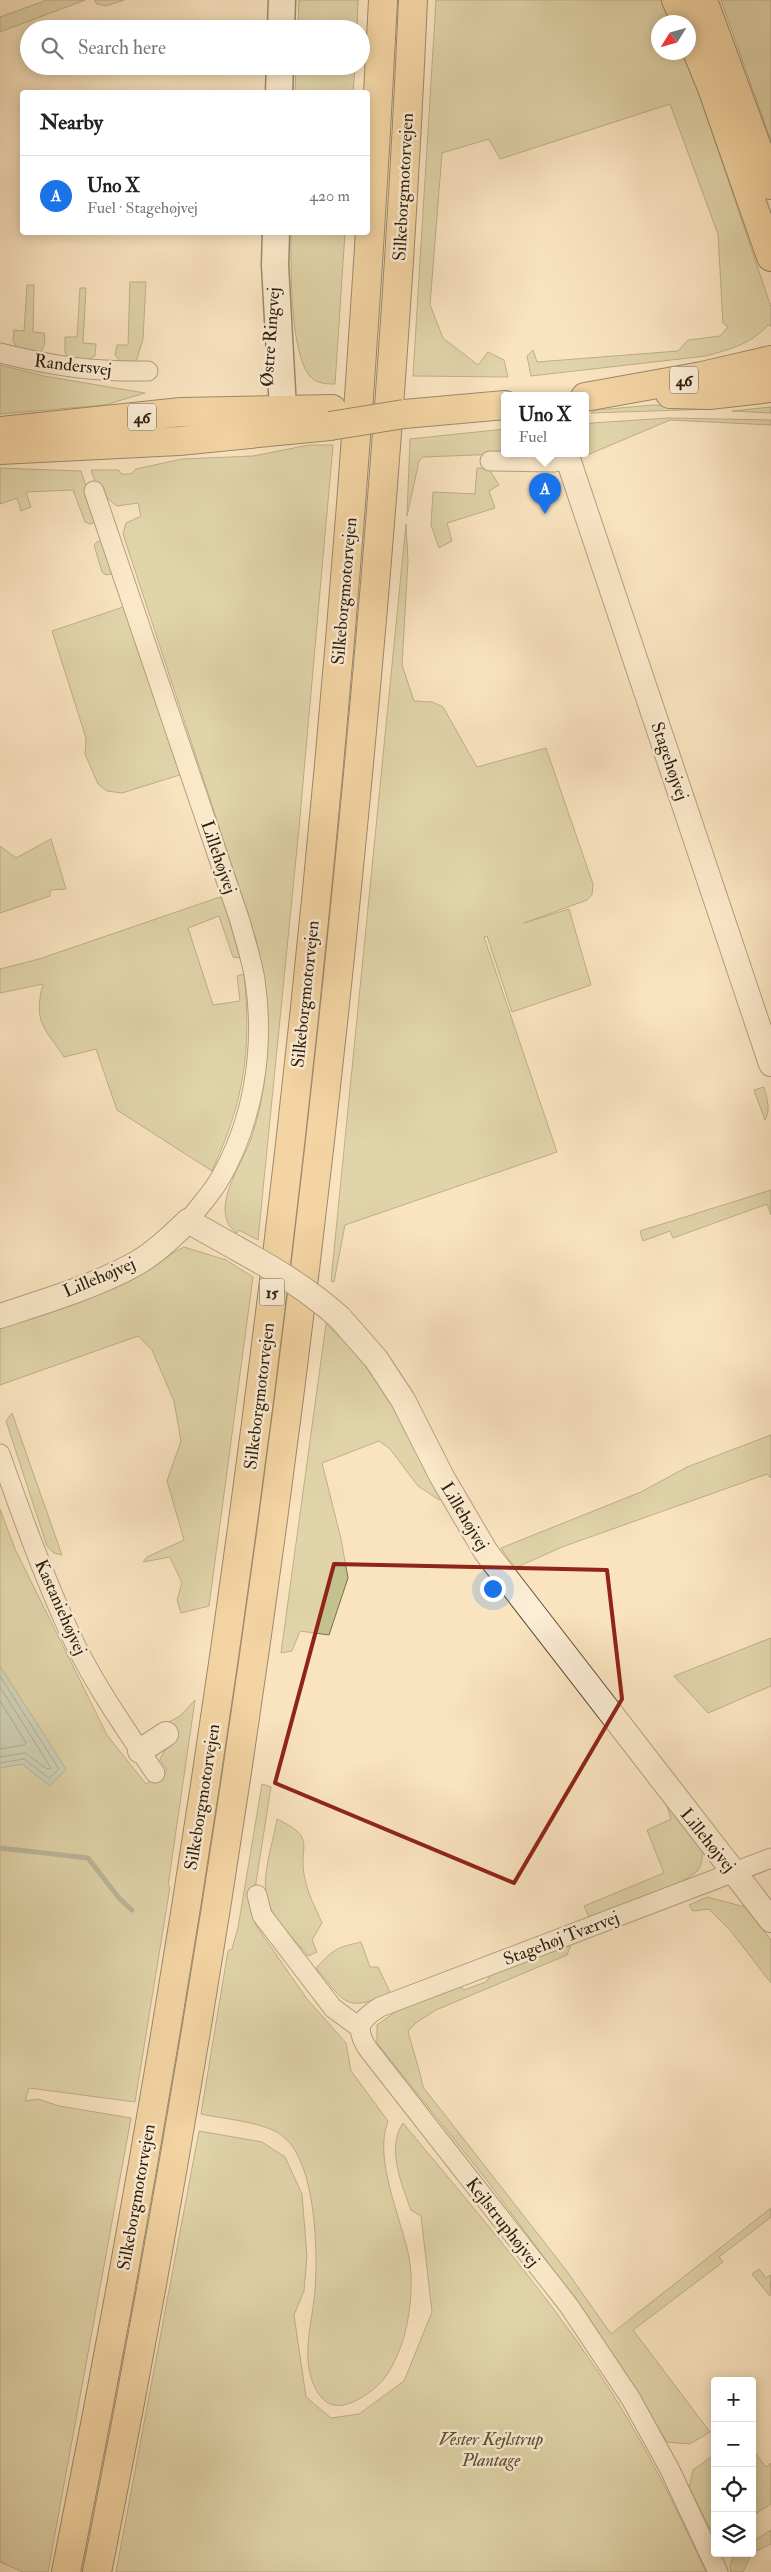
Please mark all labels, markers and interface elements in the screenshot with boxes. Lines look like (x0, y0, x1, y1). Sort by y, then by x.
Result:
north arrow (651, 15, 696, 60)
search box (20, 20, 370, 75)
icon: search (38, 34, 66, 62)
text: Search here (78, 36, 166, 60)
text: Nearby (40, 109, 103, 136)
street label: Silkeborgmotorvejen (388, 112, 419, 262)
text: Uno X (87, 174, 140, 198)
text: A (51, 186, 61, 206)
text: 420 m (309, 186, 350, 206)
text: Fuel · Stagehøjvej (87, 198, 198, 218)
street label: Østre Ringvej (256, 286, 285, 388)
street label: Randersvej (33, 349, 113, 382)
road number: 46 (670, 366, 698, 394)
popup (501, 392, 589, 457)
text: Uno X (518, 403, 572, 427)
road number: 46 (128, 404, 156, 431)
text: Fuel (518, 427, 547, 447)
pin: A (529, 473, 561, 514)
street label: Silkeborgmotorvejen (327, 516, 362, 666)
street label: Stagehøjvej (645, 719, 694, 803)
street label: Lillehøjvej (195, 817, 242, 897)
street label: Silkeborgmotorvejen (286, 919, 325, 1069)
street label: Lillehøjvej (60, 1252, 139, 1303)
road number: 15 (260, 1278, 284, 1305)
street label: Silkeborgmotorvejen (239, 1321, 280, 1471)
street label: Lillehøjvej (435, 1478, 494, 1555)
street label: Kastaniehøjvej (29, 1556, 92, 1659)
your location (480, 1576, 506, 1602)
street label: Silkeborgmotorvejen (180, 1722, 225, 1872)
street label: Lillehøjvej (675, 1804, 740, 1877)
street label: Stagehøj Tværvej (500, 1906, 622, 1971)
street label: Silkeborgmotorvejen (112, 2122, 161, 2272)
street label: Kejlstruphøjvej (461, 2173, 545, 2272)
map controls (711, 2377, 756, 2557)
button: + (711, 2377, 756, 2422)
button: − (711, 2422, 756, 2467)
park label: Vester Kejlstrup Plantage (439, 2428, 544, 2472)
button: locate (711, 2467, 756, 2512)
button: layers (711, 2512, 756, 2557)

